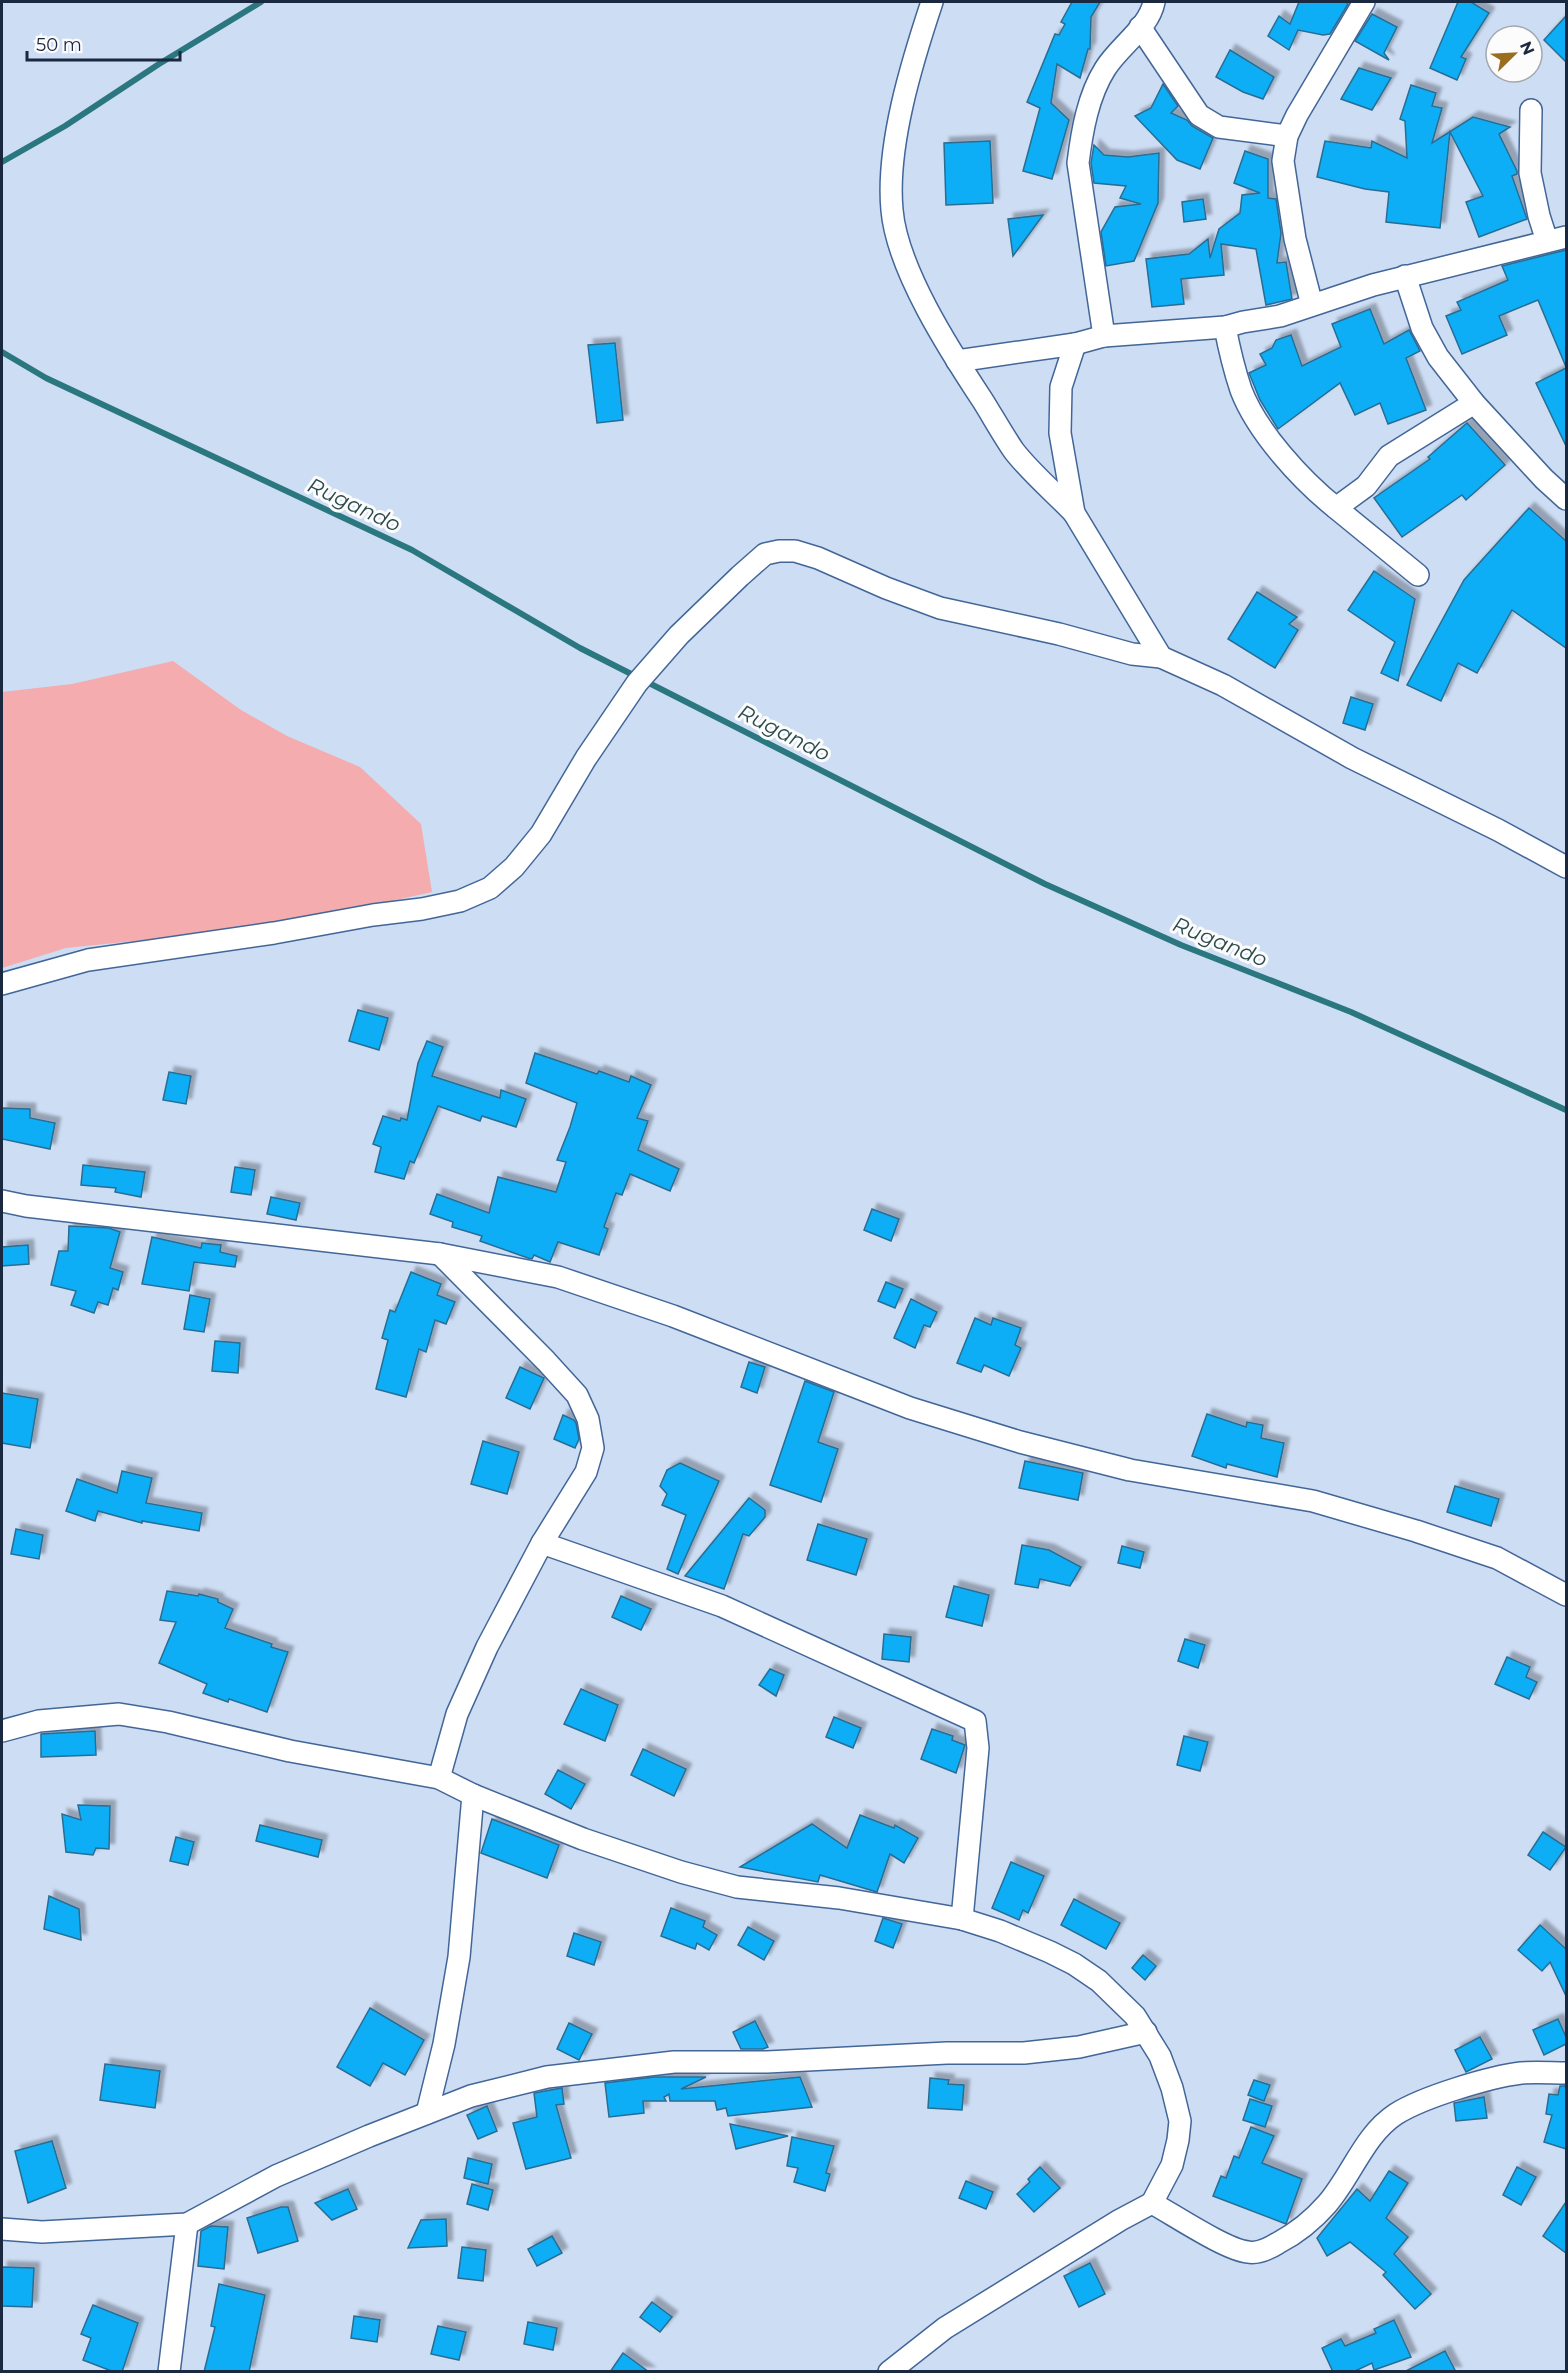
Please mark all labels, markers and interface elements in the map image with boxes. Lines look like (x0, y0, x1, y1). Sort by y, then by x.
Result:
scale bar (27, 24, 180, 62)
north arrow (1484, 24, 1544, 84)
text: 50 m (36, 34, 82, 56)
text: N (1516, 38, 1539, 58)
water label: Rugando (304, 472, 405, 537)
water label: Rugando (734, 699, 834, 766)
water label: Rugando (1169, 911, 1271, 972)

